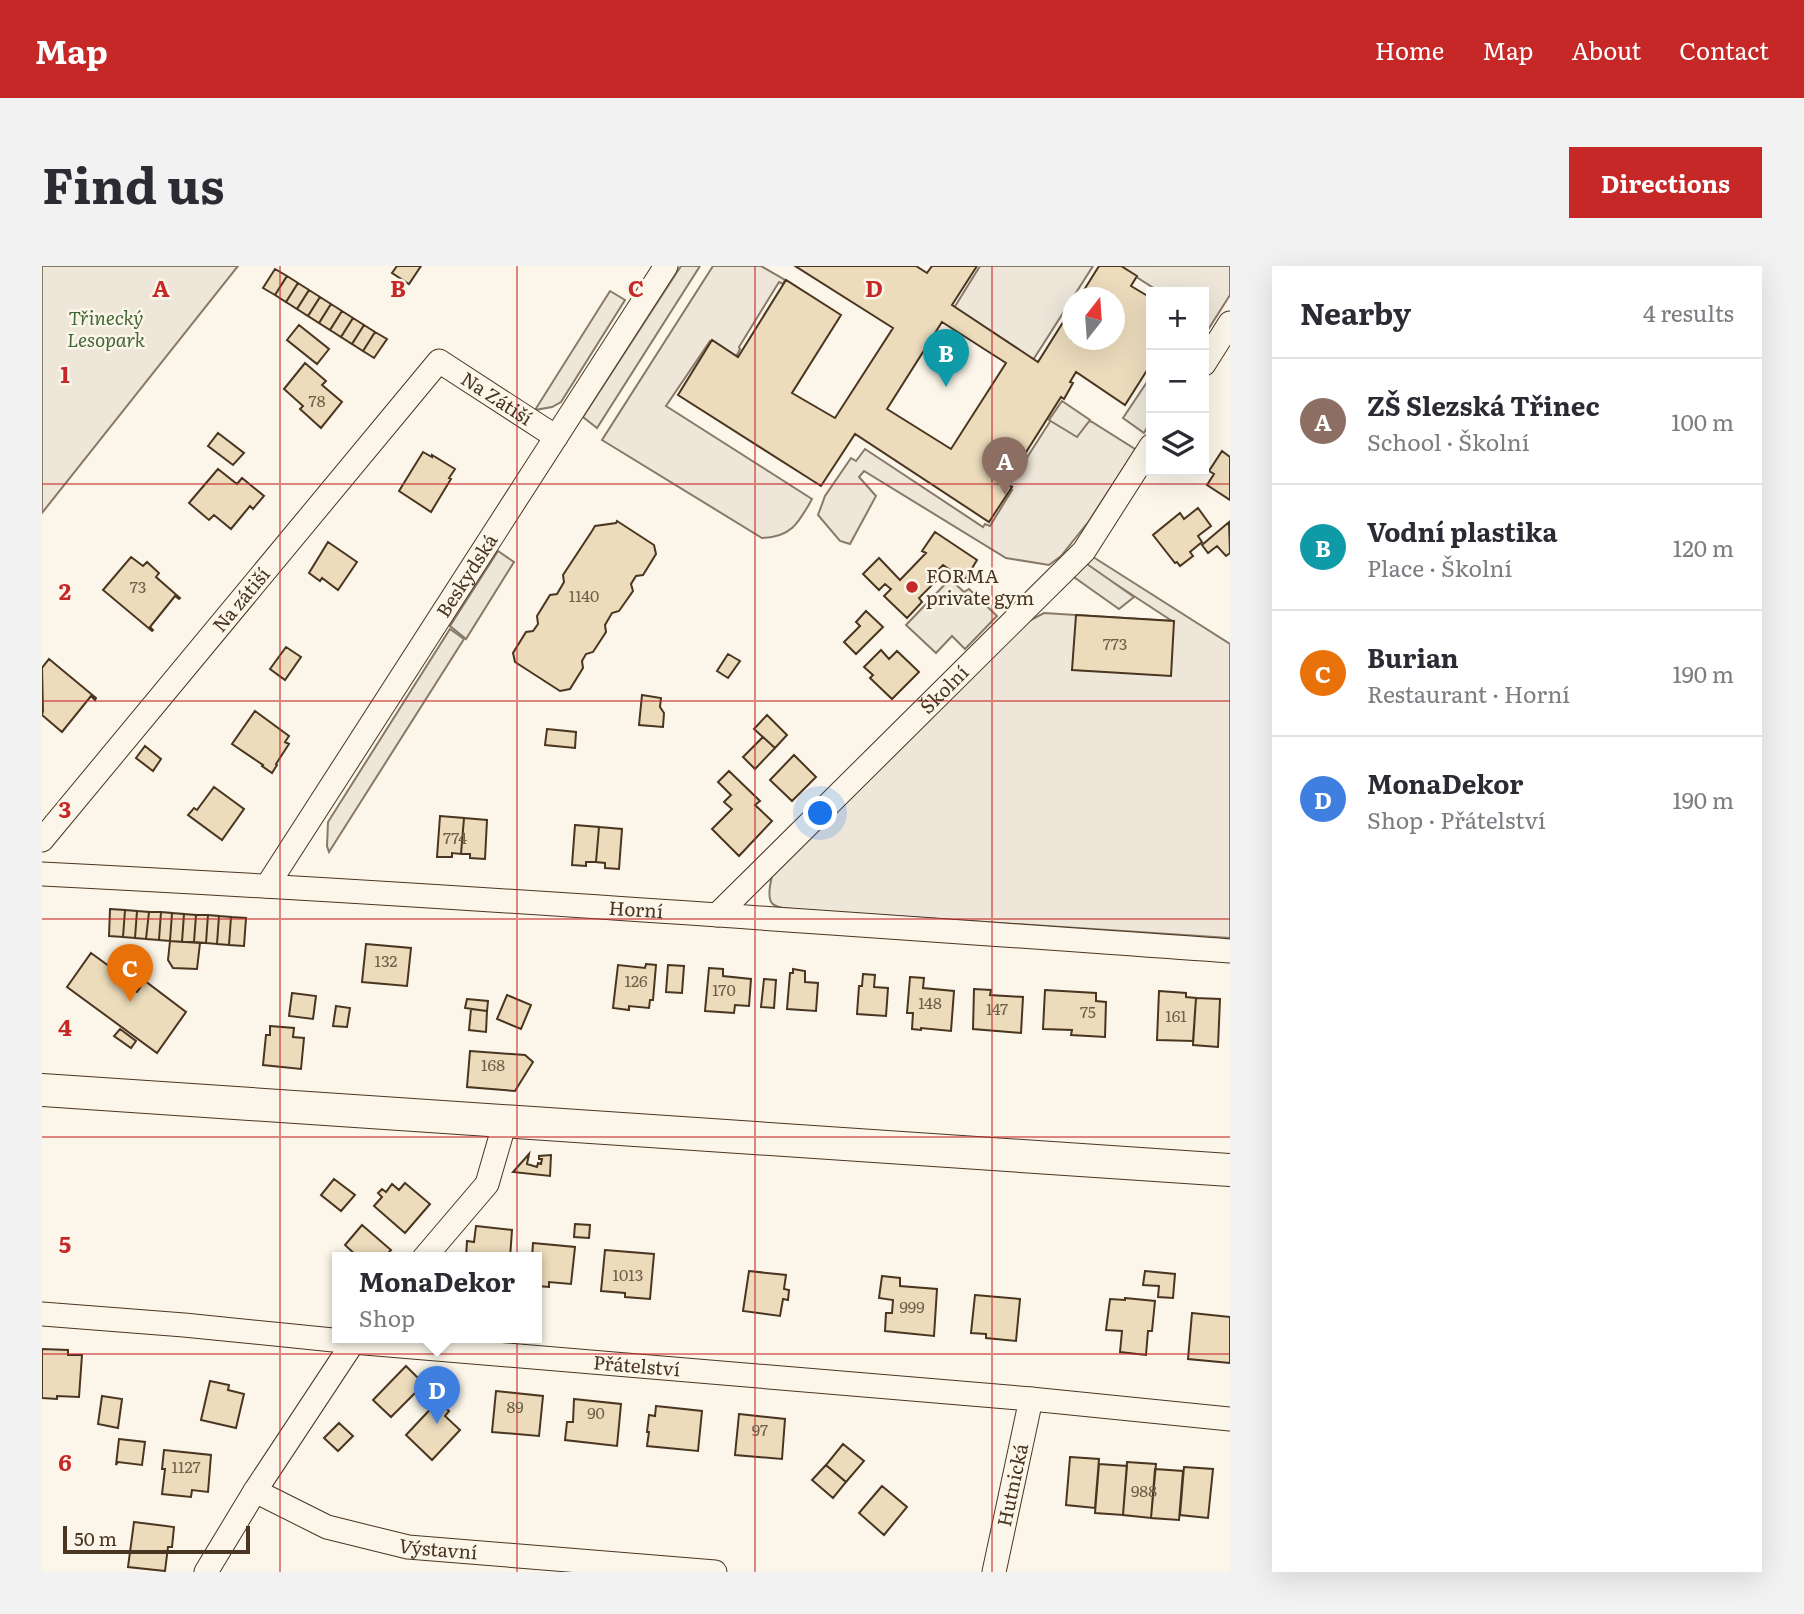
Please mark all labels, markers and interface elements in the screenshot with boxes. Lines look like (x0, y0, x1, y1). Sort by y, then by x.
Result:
text: Map (35, 25, 108, 74)
text: Home (1375, 32, 1444, 67)
text: Map (1482, 32, 1533, 67)
text: About (1571, 32, 1641, 67)
text: Contact (1679, 32, 1769, 67)
text: Find us (42, 146, 225, 219)
button: Directions (1569, 147, 1762, 218)
text: A (152, 270, 170, 304)
text: B (390, 270, 406, 304)
text: C (628, 270, 644, 304)
text: D (865, 270, 883, 304)
north arrow (1062, 287, 1125, 350)
map controls (1146, 287, 1209, 476)
button: + (1146, 287, 1209, 350)
text: Nearby (1300, 290, 1411, 334)
text: 4 results (1643, 295, 1734, 329)
park label: Třinecký Lesopark (67, 303, 146, 353)
pin: B (923, 329, 969, 387)
button: − (1146, 350, 1209, 413)
text: 1 (60, 356, 70, 390)
street label: Na Zátiší (456, 364, 539, 431)
text: ZŠ Slezská Třinec (1367, 385, 1600, 424)
house number: 78 (309, 388, 326, 412)
text: A (1314, 404, 1332, 438)
text: 100 m (1671, 404, 1734, 438)
button: layers (1146, 413, 1209, 476)
text: School · Školní (1367, 424, 1529, 458)
pin: A (982, 437, 1028, 495)
text: Vodní plastika (1367, 511, 1558, 550)
street label: Beskydská (428, 527, 504, 623)
text: B (1315, 530, 1331, 564)
text: 120 m (1673, 530, 1734, 564)
text: Place · Školní (1367, 550, 1512, 584)
street label: Na zátiší (205, 561, 276, 638)
place label: FORMA private gym (926, 561, 1034, 611)
text: 2 (59, 573, 71, 607)
house number: 73 (130, 574, 146, 598)
marker: FORMA private gym (904, 579, 920, 595)
house number: 1140 (569, 583, 599, 607)
house number: 773 (1103, 631, 1127, 655)
text: Burian (1367, 637, 1459, 676)
text: C (1315, 656, 1331, 690)
text: 190 m (1672, 656, 1734, 690)
street label: Školní (913, 658, 974, 720)
text: Restaurant · Horní (1367, 676, 1570, 710)
text: MonaDekor (1367, 763, 1523, 802)
text: D (1314, 782, 1332, 816)
text: 190 m (1672, 782, 1734, 816)
text: 3 (59, 791, 71, 825)
your location (803, 796, 837, 830)
text: Shop · Přátelství (1367, 802, 1546, 836)
house number: 774 (443, 825, 467, 849)
street label: Horní (608, 893, 664, 924)
pin: C (107, 944, 153, 1002)
house number: 132 (375, 948, 397, 972)
house number: 126 (624, 968, 648, 992)
house number: 170 (712, 977, 736, 1001)
house number: 148 (918, 990, 942, 1014)
house number: 147 (986, 996, 1008, 1020)
house number: 75 (1080, 999, 1096, 1023)
house number: 161 (1165, 1003, 1187, 1027)
text: 4 (58, 1009, 72, 1043)
house number: 168 (481, 1052, 505, 1076)
text: 5 (59, 1226, 71, 1260)
popup (332, 1252, 542, 1343)
text: MonaDekor (359, 1261, 515, 1300)
house number: 1013 (613, 1262, 643, 1286)
house number: 999 (899, 1294, 925, 1318)
text: Shop (359, 1300, 415, 1334)
street label: Přátelství (592, 1347, 681, 1382)
pin: D (414, 1366, 460, 1424)
house number: 89 (506, 1394, 524, 1418)
house number: 90 (587, 1400, 605, 1424)
house number: 97 (752, 1417, 768, 1441)
street label: Hutnická (989, 1440, 1034, 1529)
text: 6 (58, 1444, 72, 1478)
house number: 1127 (171, 1454, 201, 1478)
house number: 988 (1131, 1478, 1157, 1502)
scale bar (63, 1523, 250, 1555)
text: 50 m (74, 1524, 117, 1552)
street label: Výstavní (396, 1530, 479, 1566)

